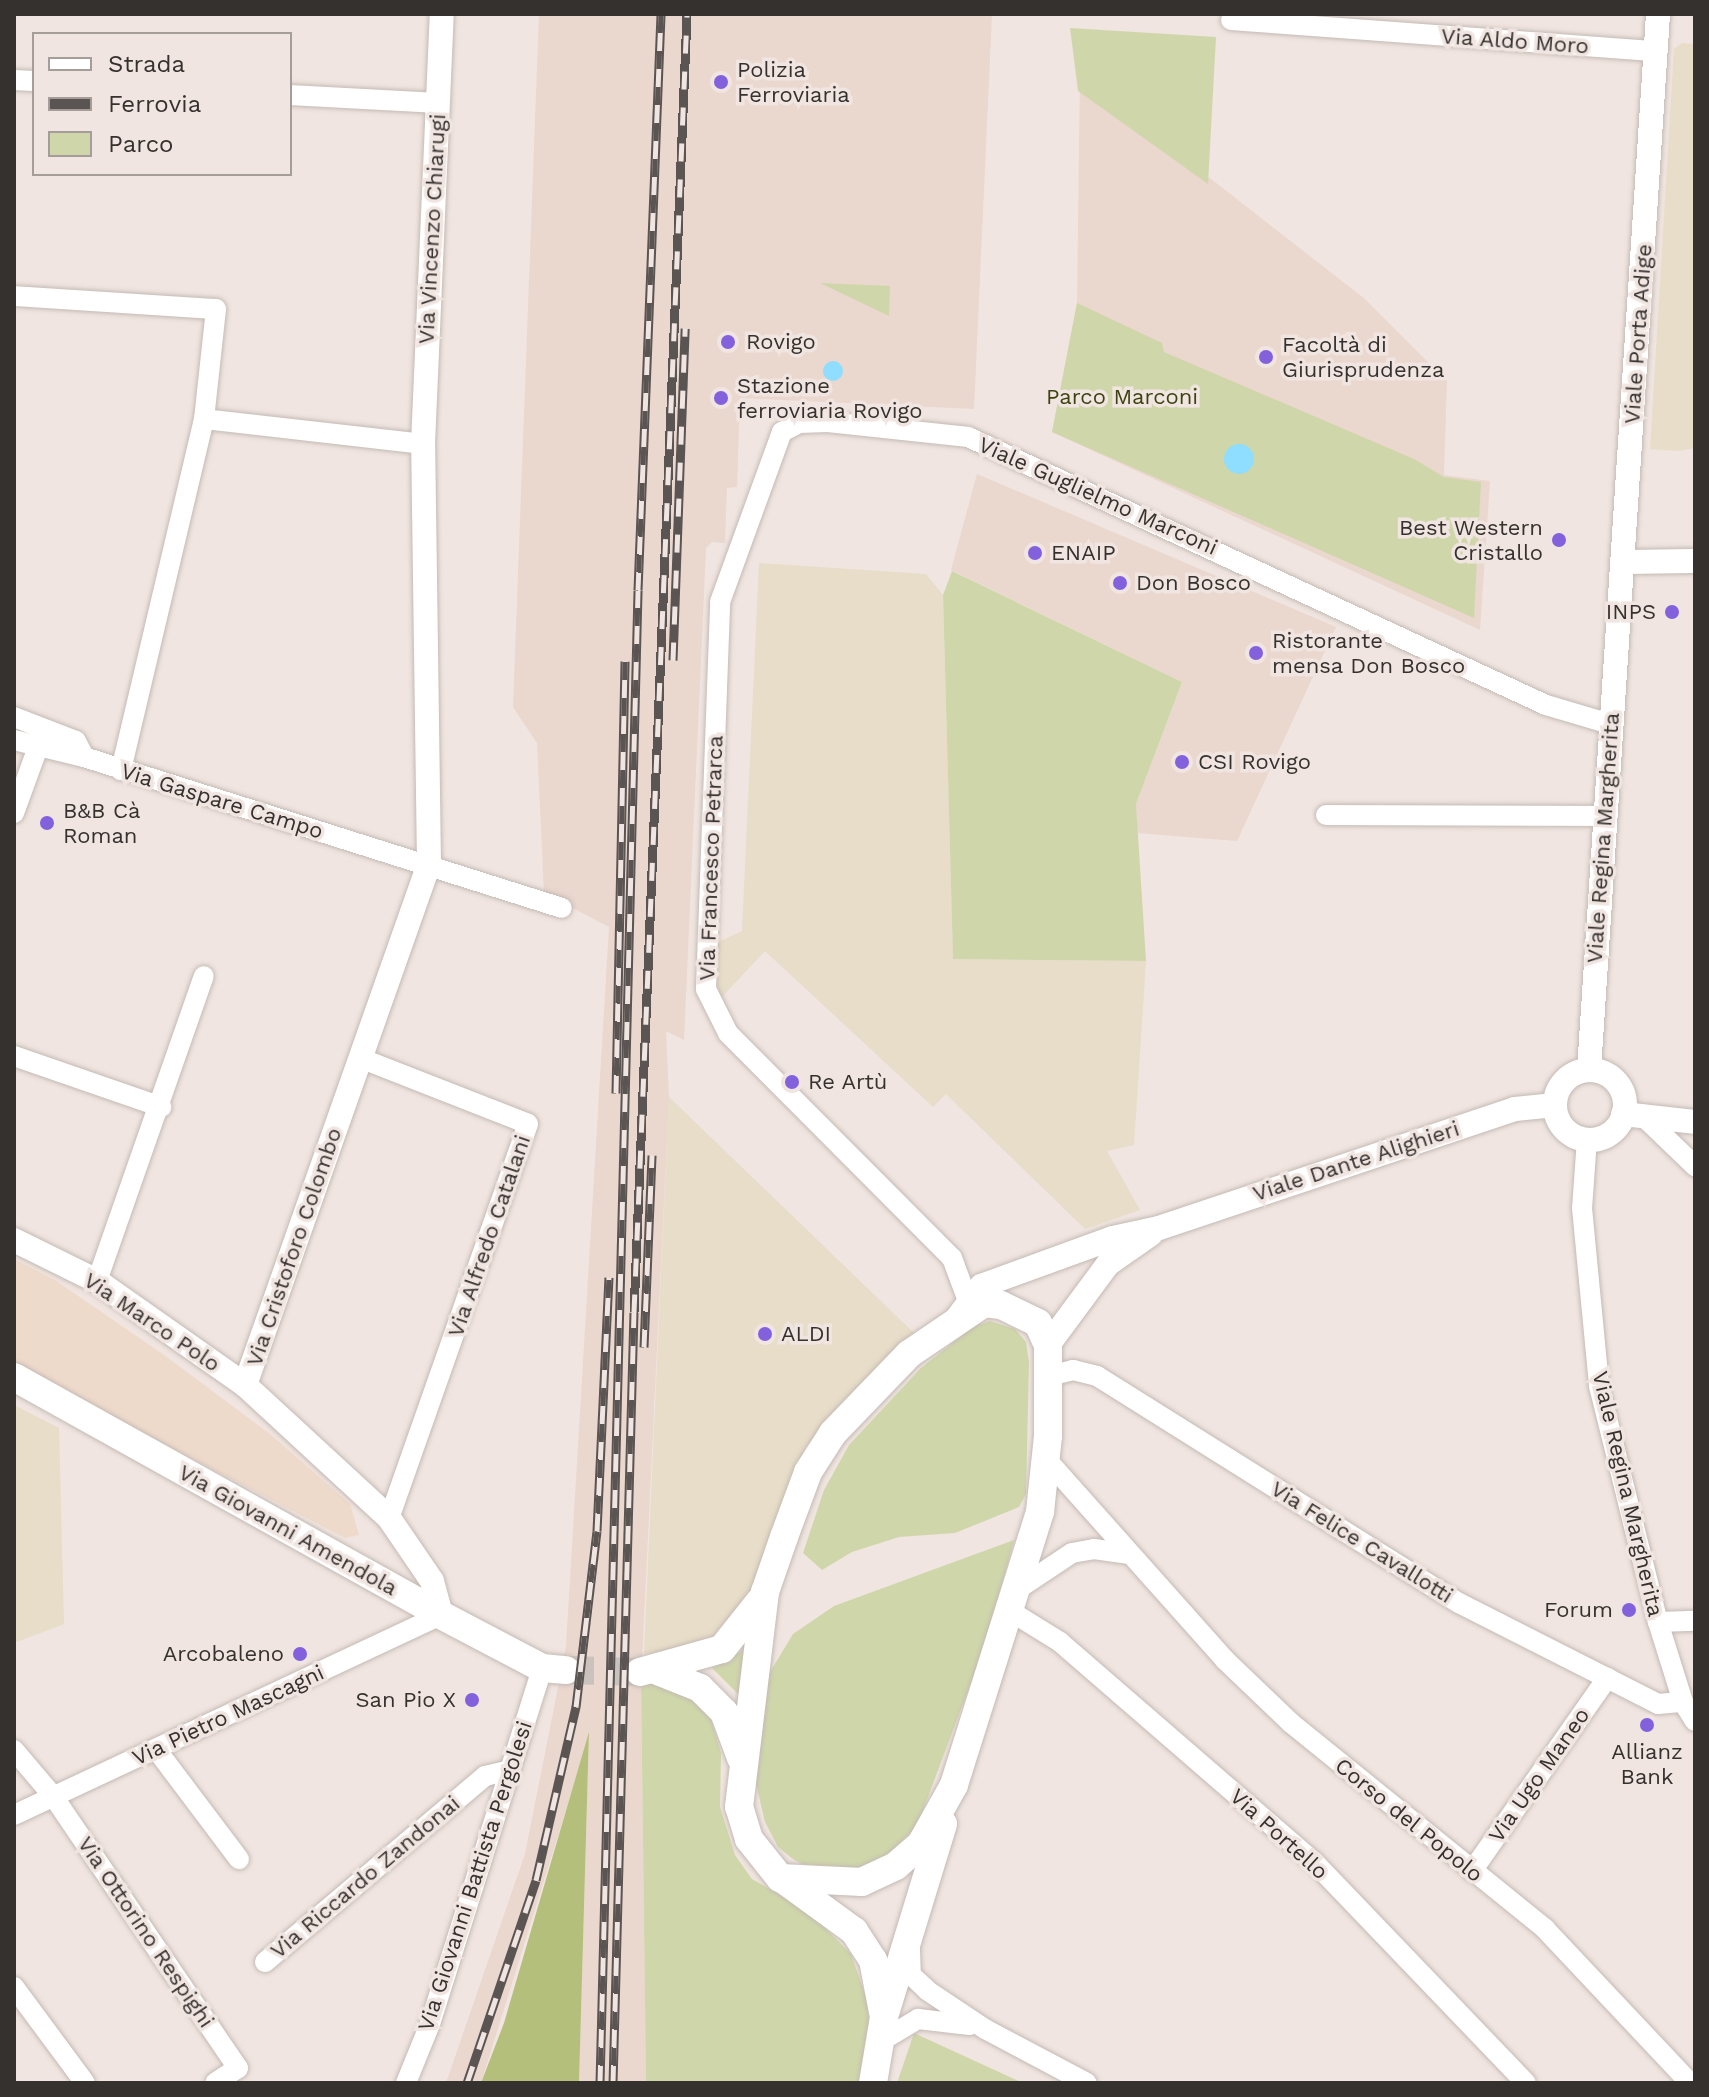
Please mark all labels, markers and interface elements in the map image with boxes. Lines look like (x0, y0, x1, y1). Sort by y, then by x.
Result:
street label: Via Aldo Moro (1440, 23, 1590, 59)
legend (32, 32, 292, 176)
text: Strada (108, 50, 185, 78)
place label: Polizia Ferroviaria (737, 56, 850, 108)
marker: Polizia Ferroviaria (712, 73, 730, 91)
text: Ferrovia (108, 90, 201, 118)
street label: Via Vincenzo Chiarugi (413, 113, 451, 345)
text: Parco (108, 130, 173, 158)
street label: Viale Porta Adige (1618, 242, 1658, 426)
place label: Rovigo (746, 329, 816, 355)
marker: Rovigo (717, 331, 739, 353)
place label: Facoltà di Giurisprudenza (1282, 331, 1444, 382)
marker: Facoltà di Giurisprudenza (1257, 348, 1275, 366)
place label: Stazione ferroviaria Rovigo (737, 372, 923, 424)
park label: Parco Marconi (1046, 384, 1198, 410)
marker: Stazione ferroviaria Rovigo (712, 389, 730, 407)
street label: Viale Guglielmo Marconi (974, 431, 1222, 561)
place label: Best Western Cristallo (1398, 514, 1543, 566)
marker: Best Western Cristallo (1550, 531, 1568, 549)
place label: ENAIP (1051, 540, 1116, 566)
marker: ENAIP (1026, 544, 1044, 562)
place label: Don Bosco (1136, 570, 1251, 596)
marker: Don Bosco (1111, 574, 1129, 592)
place label: INPS (1606, 599, 1656, 625)
marker: INPS (1663, 603, 1681, 621)
place label: Ristorante mensa Don Bosco (1272, 627, 1466, 678)
marker: Ristorante mensa Don Bosco (1247, 644, 1265, 662)
street label: Viale Regina Margherita (1581, 712, 1625, 964)
street label: Via Francesco Petrarca (694, 734, 728, 982)
place label: CSI Rovigo (1198, 749, 1311, 775)
marker: CSI Rovigo (1173, 753, 1191, 771)
street label: Via Gaspare Campo (117, 758, 327, 844)
place label: B&B Cà Roman (63, 797, 140, 848)
marker: B&B Cà Roman (38, 814, 56, 832)
place label: Re Artù (808, 1069, 888, 1095)
marker: Re Artù (783, 1073, 801, 1091)
street label: Viale Dante Alighieri (1249, 1115, 1463, 1207)
street label: Via Cristoforo Colombo (241, 1124, 347, 1370)
street label: Via Alfredo Catalani (442, 1131, 536, 1341)
street label: Via Marco Polo (79, 1267, 225, 1377)
place label: ALDI (781, 1321, 831, 1347)
marker: ALDI (756, 1325, 774, 1343)
street label: Viale Regina Margherita (1587, 1368, 1669, 1620)
street label: Via Giovanni Amendola (173, 1459, 403, 1601)
street label: Via Felice Cavallotti (1266, 1475, 1458, 1609)
place label: Forum (1544, 1597, 1613, 1623)
marker: Forum (1620, 1601, 1638, 1619)
place label: Arcobaleno (163, 1641, 284, 1667)
marker: Arcobaleno (291, 1645, 309, 1663)
street label: Via Pietro Mascagni (128, 1659, 328, 1771)
place label: San Pio X (355, 1687, 456, 1713)
marker: San Pio X (463, 1691, 481, 1709)
street label: Via Ugo Maneo (1483, 1703, 1595, 1847)
marker: Allianz Bank (1638, 1716, 1656, 1734)
street label: Via Giovanni Battista Pergolesi (412, 1717, 538, 2035)
place label: Allianz Bank (1611, 1738, 1683, 1790)
street label: Corso del Popolo (1330, 1752, 1488, 1888)
street label: Via Portello (1224, 1783, 1334, 1885)
street label: Via Riccardo Zandonai (265, 1790, 465, 1964)
street label: Via Ottorino Respighi (72, 1831, 220, 2033)

